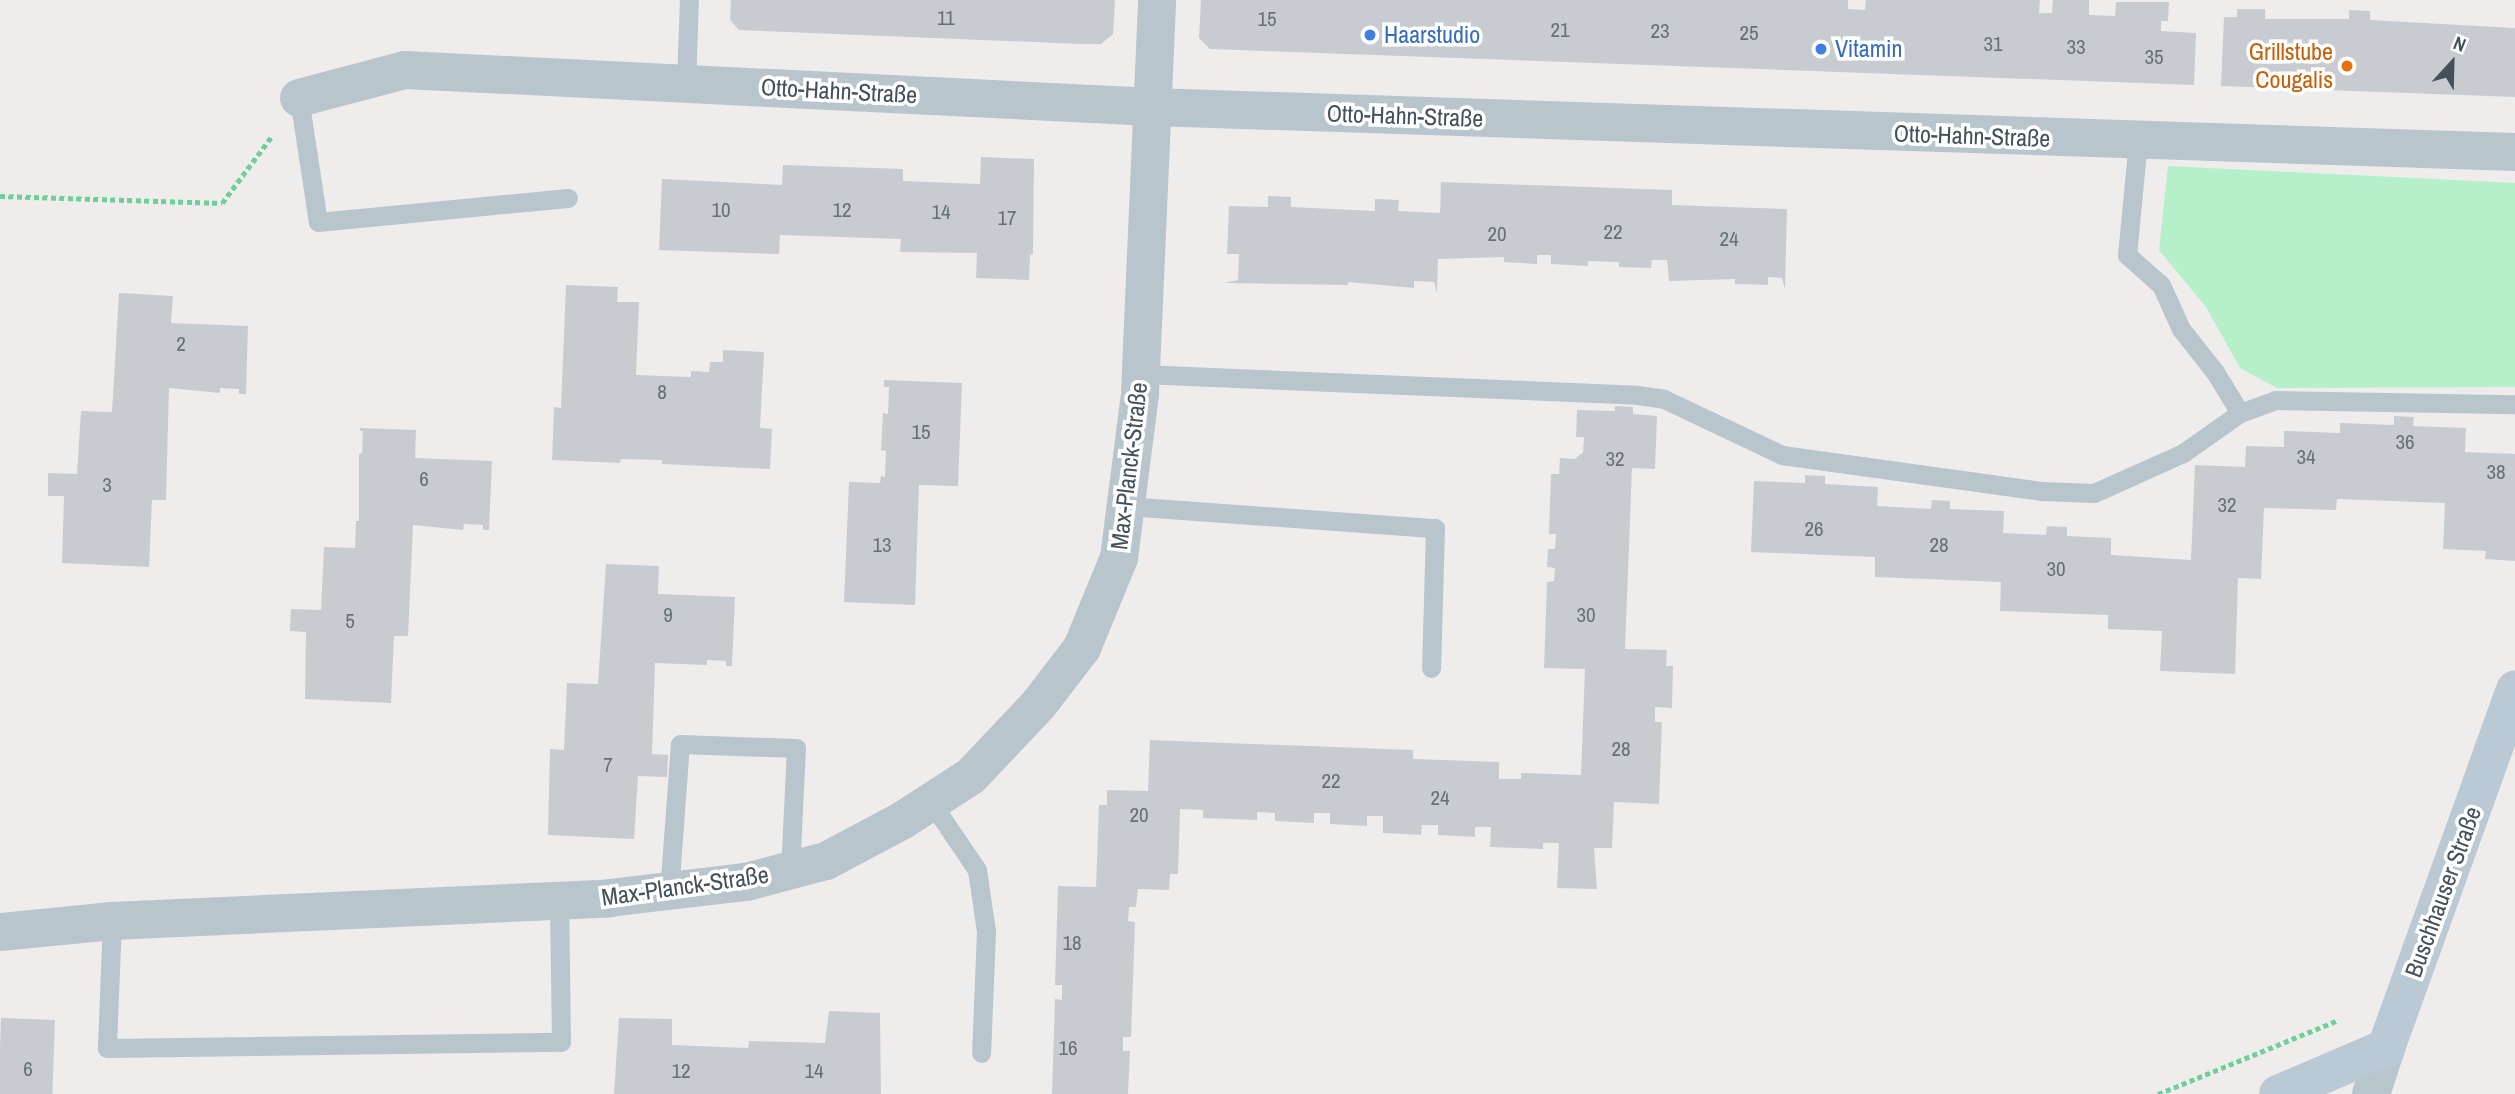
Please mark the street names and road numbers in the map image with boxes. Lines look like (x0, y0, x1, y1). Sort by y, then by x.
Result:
street label: Otto-Hahn-Straße (760, 73, 918, 109)
street label: Otto-Hahn-Straße (1326, 99, 1484, 133)
street label: Otto-Hahn-Straße (1893, 119, 2051, 153)
street label: Max-Planck-Straße (1104, 381, 1154, 551)
street label: Buschhauser Straße (2399, 803, 2487, 981)
street label: Max-Planck-Straße (600, 860, 770, 912)

